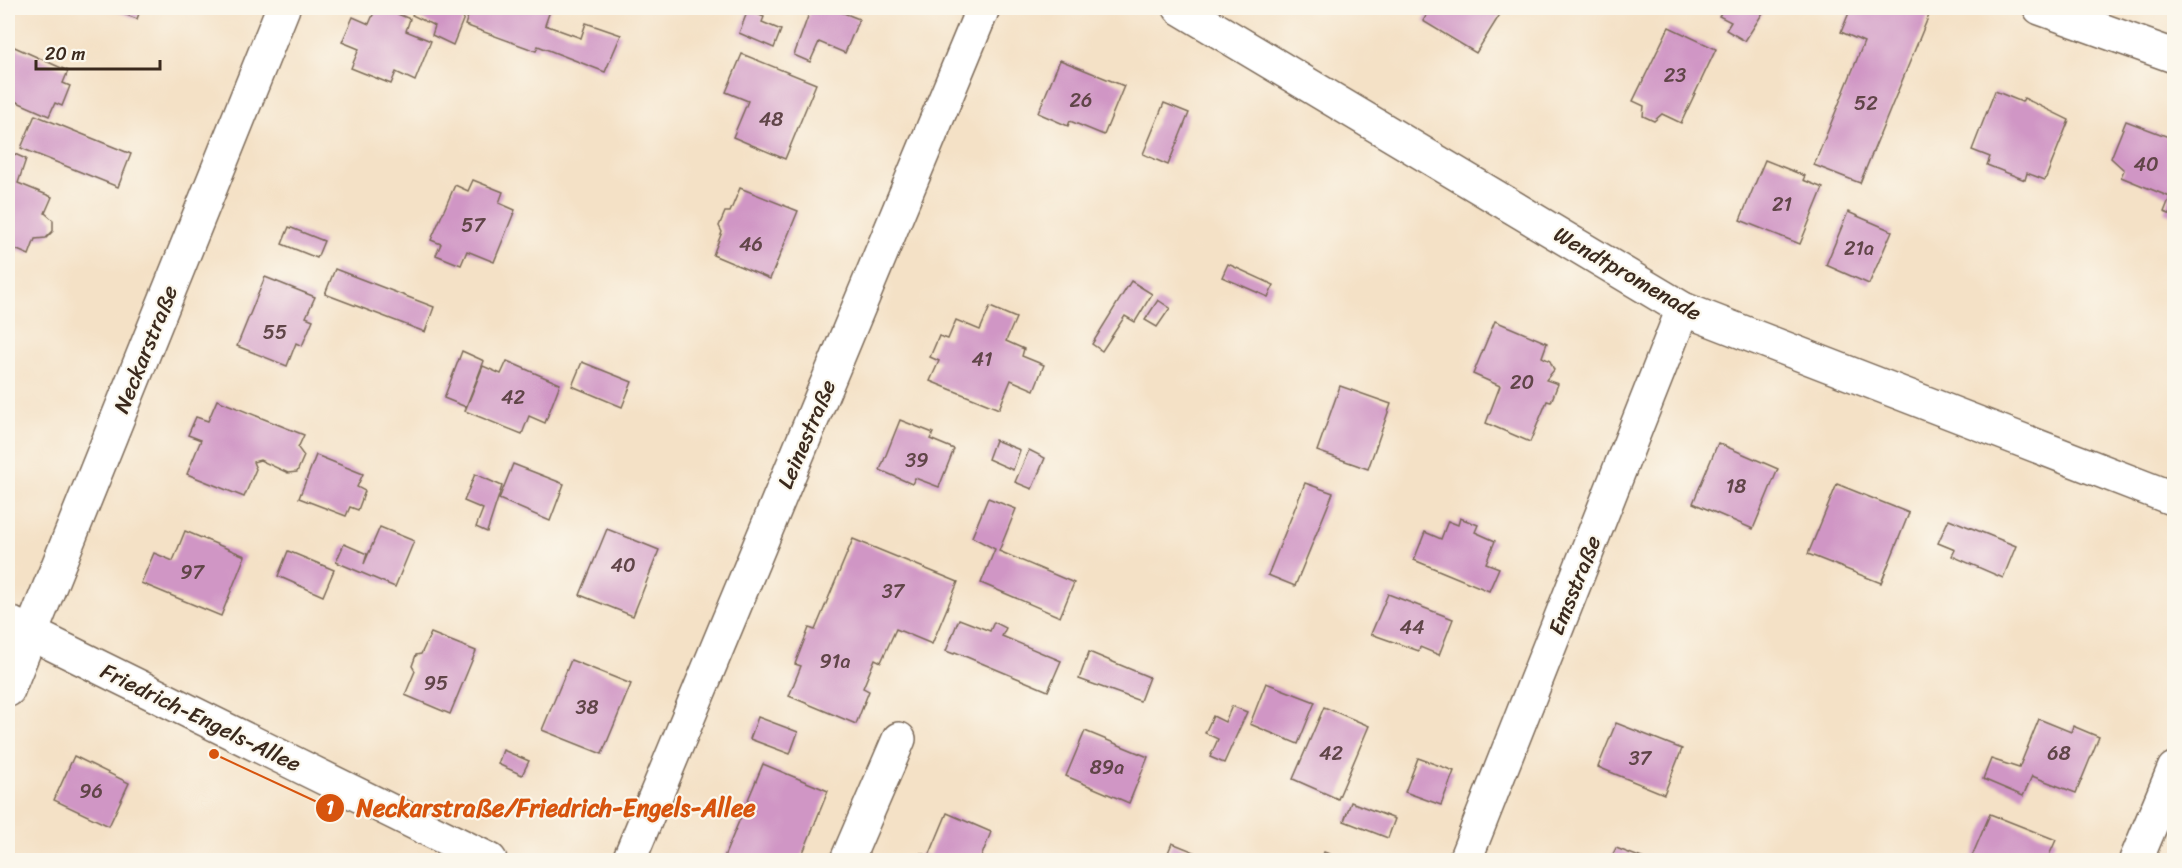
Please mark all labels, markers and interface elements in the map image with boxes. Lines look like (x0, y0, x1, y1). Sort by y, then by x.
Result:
scale bar (36, 33, 160, 71)
text: 20 m (45, 38, 85, 70)
house number: 23 (1664, 58, 1686, 93)
house number: 26 (1070, 83, 1092, 118)
house number: 52 (1854, 86, 1878, 121)
house number: 48 (759, 102, 783, 137)
house number: 40 (2133, 147, 2159, 182)
house number: 21 (1772, 187, 1792, 222)
house number: 57 (461, 208, 486, 243)
street label: Wendtpromenade (1546, 215, 1709, 332)
house number: 46 (739, 227, 763, 262)
house number: 21a (1844, 231, 1874, 266)
street label: Neckarstraße (102, 279, 189, 419)
house number: 55 (263, 315, 287, 350)
house number: 41 (971, 342, 993, 377)
house number: 20 (1510, 365, 1534, 400)
street label: Leinestraße (766, 373, 847, 495)
house number: 42 (501, 380, 525, 415)
house number: 39 (905, 443, 929, 478)
house number: 18 (1726, 469, 1746, 504)
street label: Emsstraße (1537, 529, 1612, 641)
house number: 40 (610, 548, 636, 583)
house number: 97 (180, 555, 205, 590)
house number: 37 (882, 574, 906, 609)
house number: 44 (1400, 610, 1425, 645)
house number: 91a (820, 644, 850, 679)
street label: Friedrich-Engels-Allee (94, 652, 308, 783)
house number: 95 (424, 666, 448, 701)
house number: 38 (575, 690, 599, 725)
house number: 42 (1319, 736, 1343, 771)
house number: 68 (2047, 736, 2071, 771)
house number: 37 (1629, 741, 1653, 776)
house number: 89a (1090, 750, 1124, 785)
house number: 96 (79, 774, 103, 809)
callout: Neckarstraße/Friedrich-Engels-Allee (315, 787, 768, 829)
text: Neckarstraße/Friedrich-Engels-Allee (355, 787, 756, 829)
text: 1 (326, 792, 334, 824)

